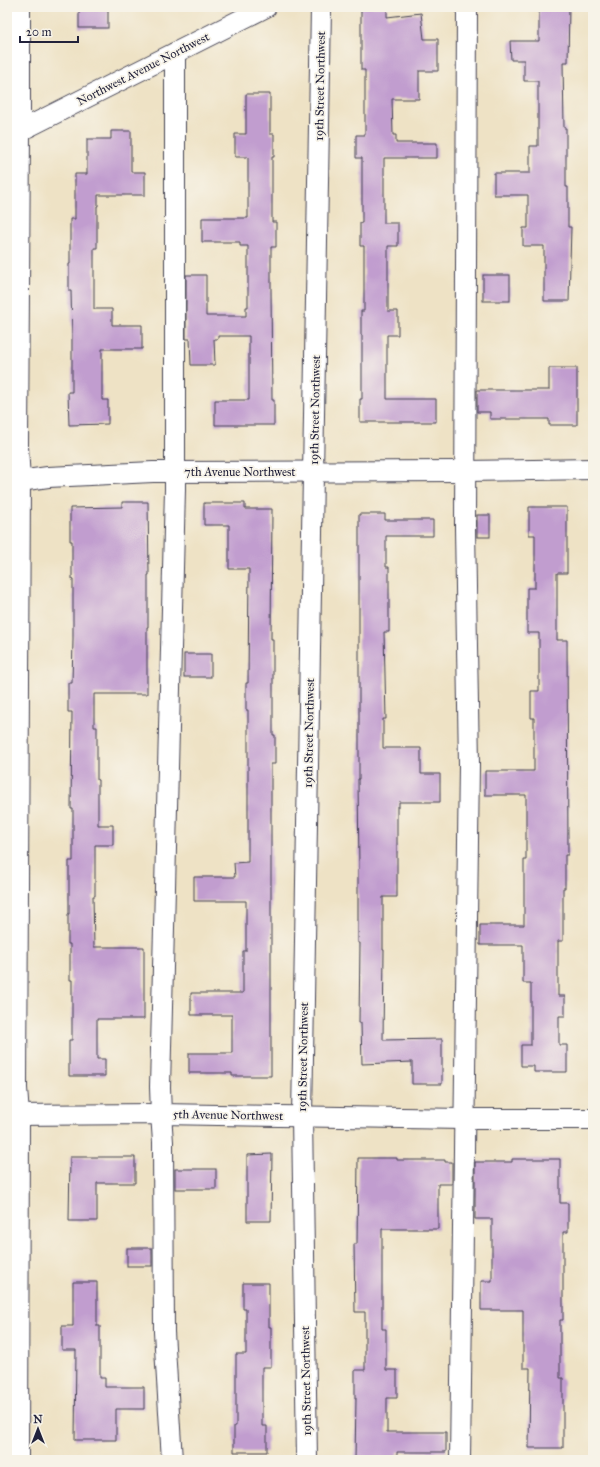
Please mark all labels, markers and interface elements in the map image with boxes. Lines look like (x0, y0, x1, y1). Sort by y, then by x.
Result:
scale bar (20, 18, 78, 44)
text: 20 m (26, 25, 52, 39)
street label: Northwest Avenue Northwest (74, 29, 212, 109)
street label: 19th Street Northwest (312, 30, 328, 141)
street label: 19th Street Northwest (307, 354, 323, 465)
street label: 7th Avenue Northwest (184, 465, 296, 479)
street label: 19th Street Northwest (301, 677, 317, 788)
street label: 19th Street Northwest (295, 1001, 311, 1112)
street label: 5th Avenue Northwest (173, 1107, 284, 1123)
street label: 19th Street Northwest (298, 1325, 314, 1436)
north arrow (18, 1409, 58, 1449)
text: N (33, 1413, 43, 1426)

